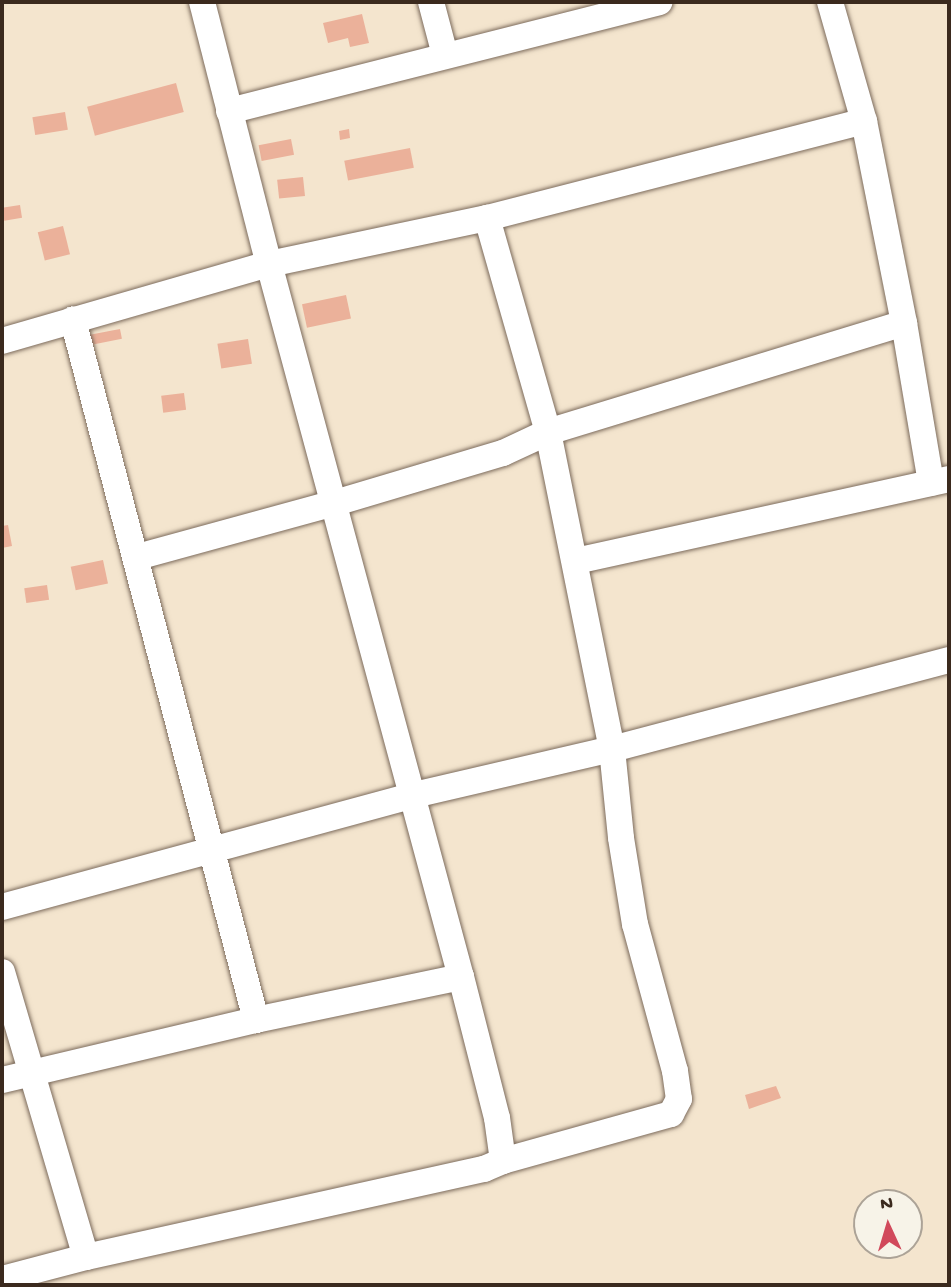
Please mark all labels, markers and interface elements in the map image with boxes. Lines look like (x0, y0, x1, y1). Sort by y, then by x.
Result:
north arrow (853, 1189, 923, 1259)
text: N (880, 1193, 894, 1216)

